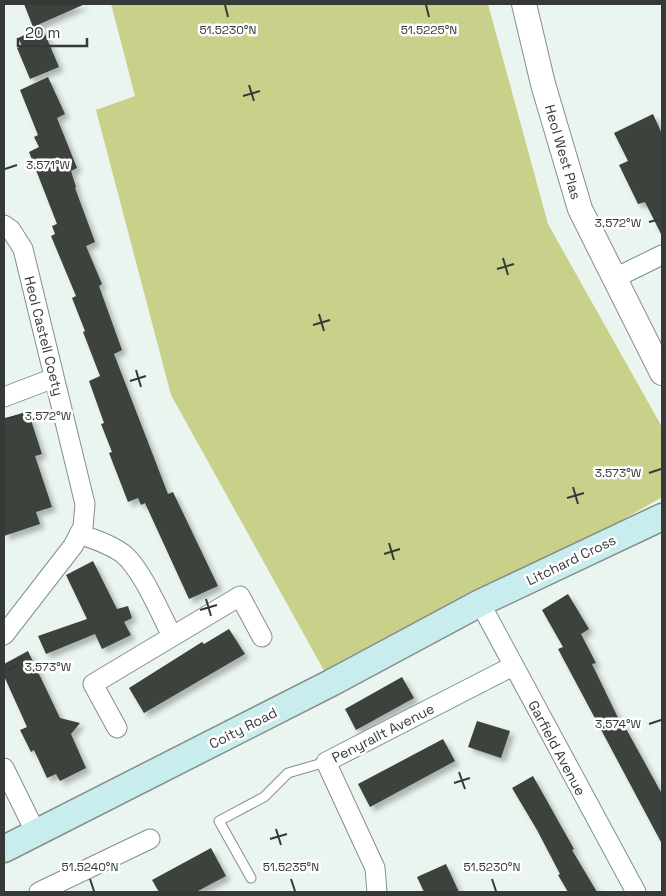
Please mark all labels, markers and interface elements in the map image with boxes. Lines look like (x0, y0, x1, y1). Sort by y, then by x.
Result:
scale bar (18, 15, 86, 47)
text: 51.5230°N (200, 22, 256, 38)
text: 51.5225°N (401, 22, 457, 38)
text: 20 m (25, 23, 60, 42)
street label: Heol West Plas (541, 102, 585, 202)
text: 3.571°W (26, 157, 71, 173)
text: 3.572°W (595, 215, 642, 231)
street label: Heol Castell Coety (20, 274, 68, 398)
text: 3.572°W (25, 408, 72, 424)
text: 3.573°W (595, 465, 642, 481)
street label: Litchard Cross (523, 531, 619, 589)
text: 3.573°W (25, 659, 72, 675)
street label: Garfield Avenue (524, 697, 590, 799)
street label: Penyrallt Avenue (329, 699, 437, 767)
street label: Coity Road (206, 703, 280, 753)
text: 3.574°W (595, 716, 641, 732)
text: 51.5240°N (62, 859, 118, 875)
text: 51.5235°N (263, 859, 319, 875)
text: 51.5230°N (464, 859, 520, 875)

